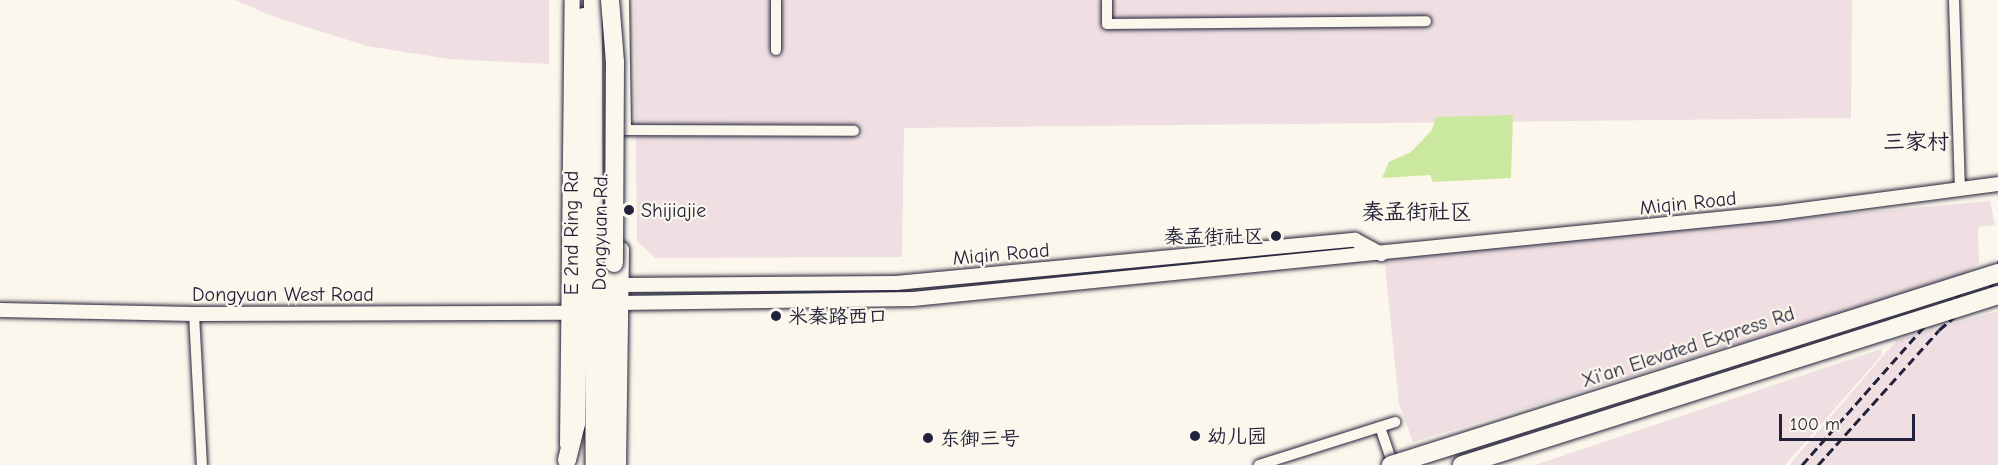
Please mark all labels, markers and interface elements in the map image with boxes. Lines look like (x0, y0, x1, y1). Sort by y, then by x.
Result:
district label: 三家村 (1883, 130, 1949, 156)
street label: E 2nd Ring Rd (559, 171, 583, 295)
street label: Dongyuan Rd. (587, 173, 613, 291)
street label: Miqin Road (1638, 186, 1738, 220)
place label: Shijiajie (641, 198, 706, 222)
district label: 秦孟街社区 (1362, 200, 1472, 226)
marker: Shijiajie (622, 203, 636, 217)
place label: 秦孟街社区 (1164, 224, 1264, 248)
marker: 秦孟街社区 (1269, 229, 1283, 243)
street label: Miqin Road (952, 238, 1050, 270)
street label: Dongyuan West Road (192, 282, 374, 306)
street label: Xi'an Elevated Express Rd (1578, 301, 1798, 393)
place label: 米秦路西口 (788, 304, 888, 328)
marker: 米秦路西口 (769, 309, 783, 323)
scale bar (1782, 402, 1918, 440)
text: 100 m (1790, 414, 1840, 435)
place label: 幼儿园 (1207, 424, 1267, 448)
place label: 东御三号 (940, 426, 1020, 450)
marker: 幼儿园 (1188, 429, 1202, 443)
marker: 东御三号 (921, 431, 935, 445)

